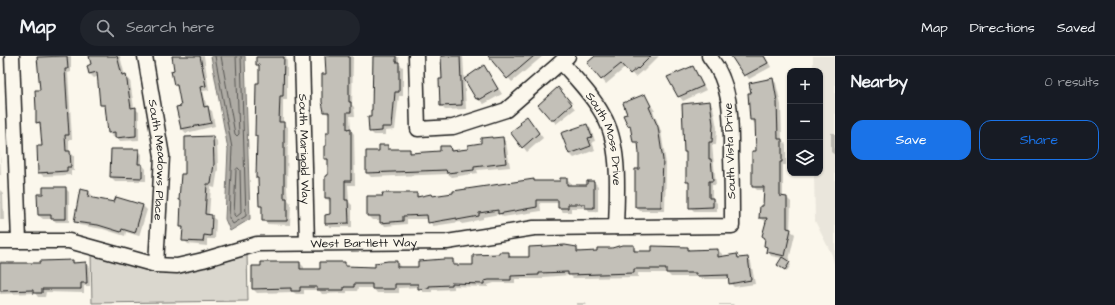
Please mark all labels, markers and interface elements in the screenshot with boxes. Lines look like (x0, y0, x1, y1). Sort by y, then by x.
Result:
search box (80, 10, 360, 46)
text: Map (20, 14, 56, 41)
icon: search (94, 17, 116, 39)
text: Search here (126, 17, 215, 38)
text: Map (921, 18, 948, 38)
text: Directions (970, 18, 1035, 38)
text: Saved (1057, 18, 1095, 38)
map controls (787, 68, 823, 176)
button: + (787, 68, 823, 104)
text: Nearby (851, 70, 908, 94)
text: 0 results (1044, 73, 1099, 91)
street label: South Moss Drive (582, 88, 626, 186)
street label: South Marigold Way (295, 94, 314, 205)
street label: South Meadows Place (144, 98, 171, 221)
street label: South Vista Drive (720, 102, 740, 199)
button: − (787, 104, 823, 140)
button: Save (851, 120, 971, 160)
button: Share (979, 120, 1099, 160)
button: layers (787, 140, 823, 176)
street label: West Bartlett Way (310, 234, 417, 252)

